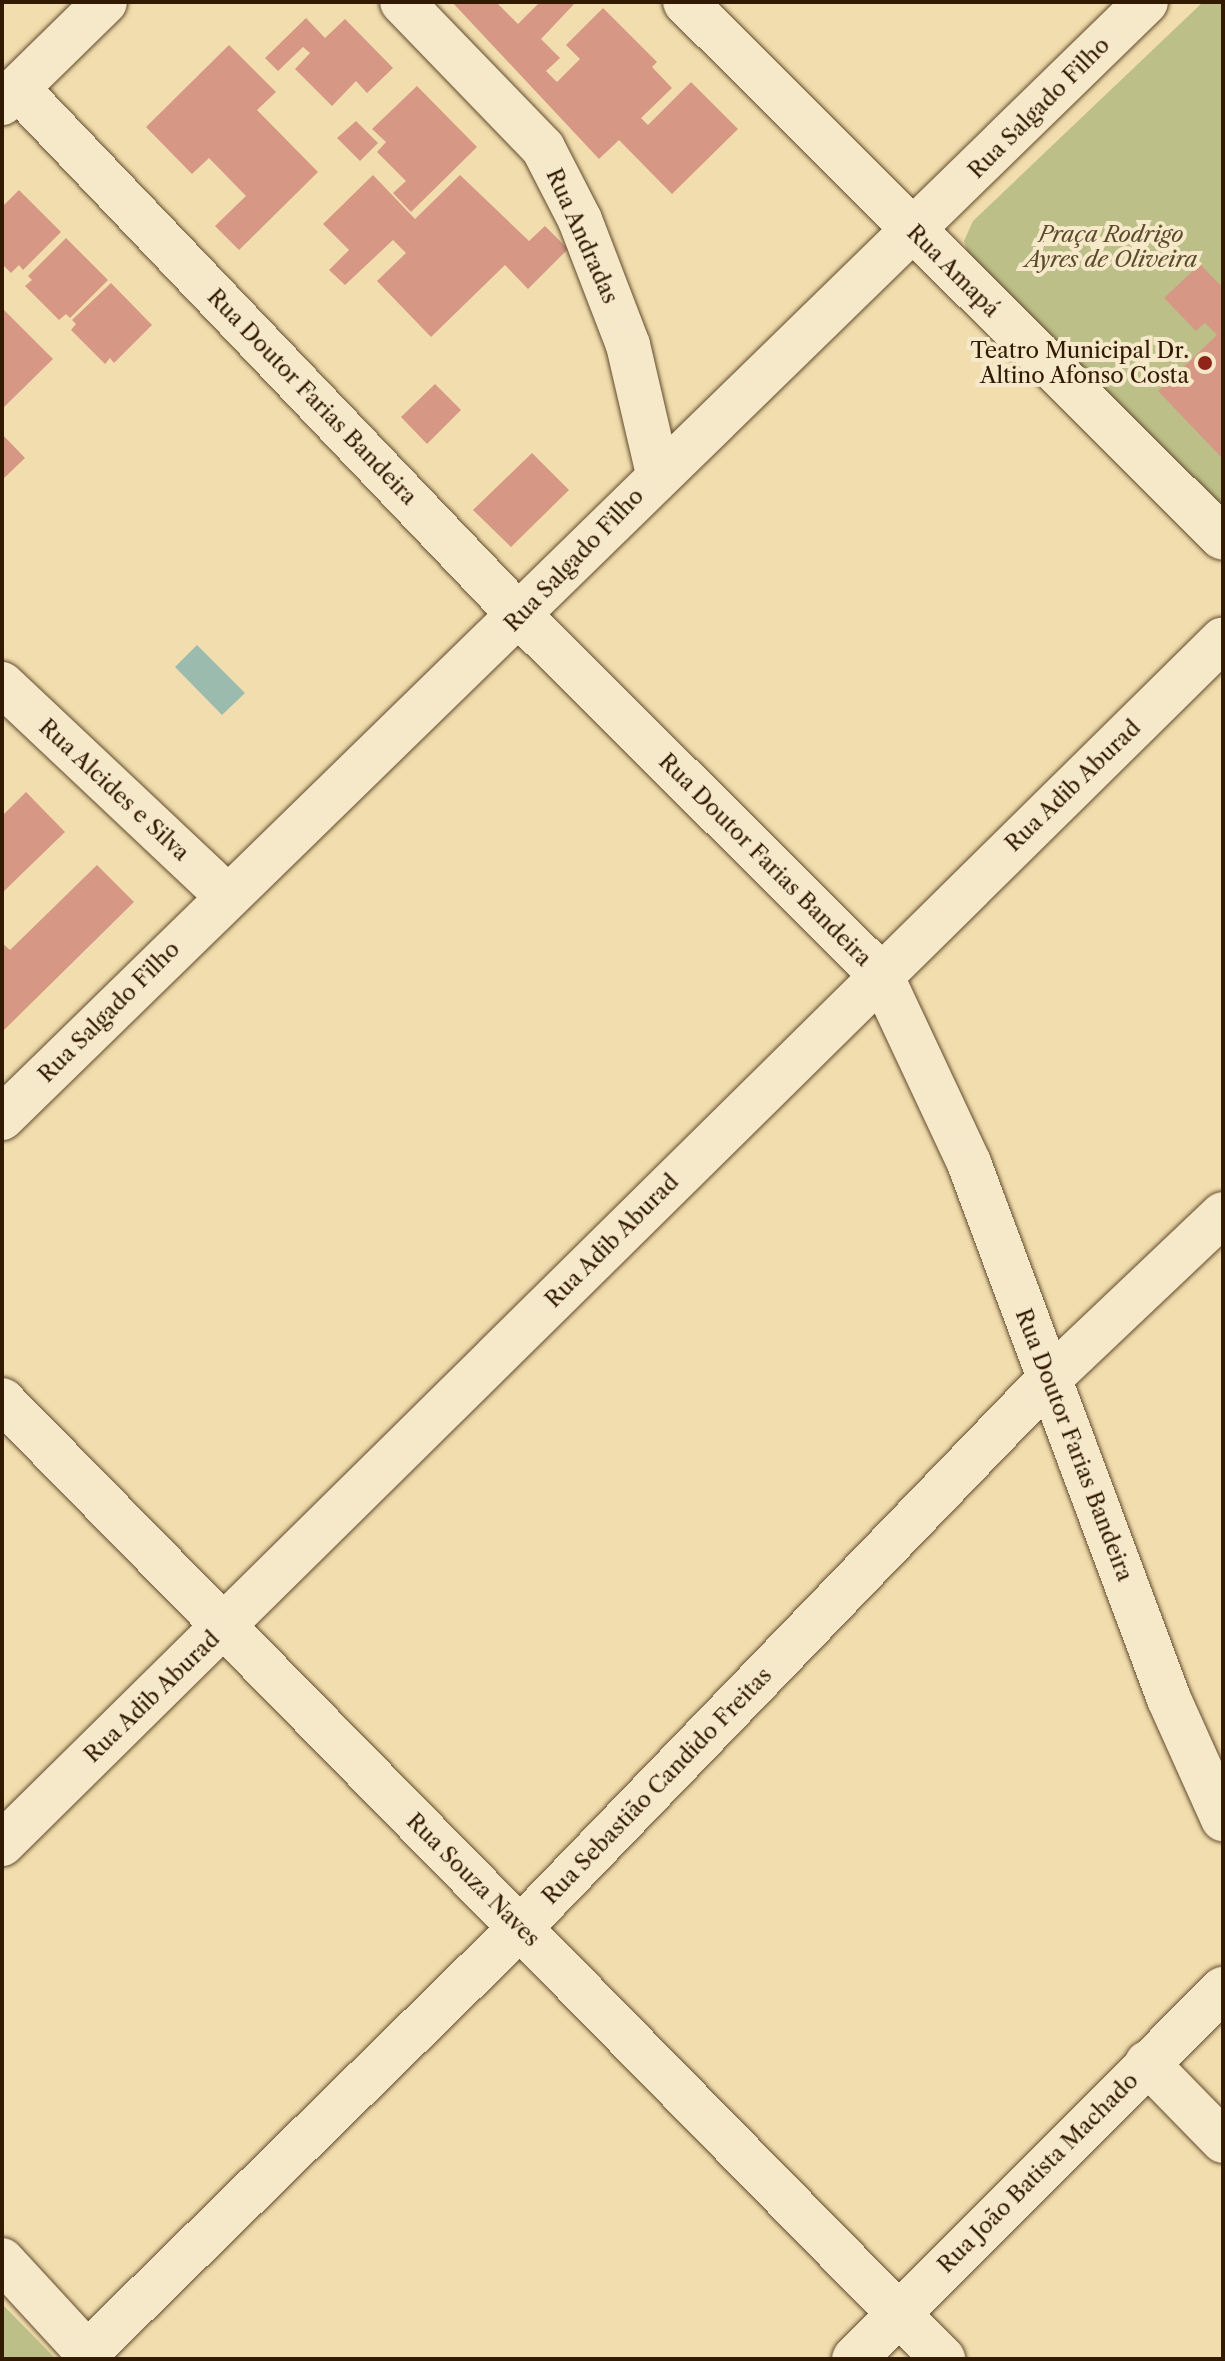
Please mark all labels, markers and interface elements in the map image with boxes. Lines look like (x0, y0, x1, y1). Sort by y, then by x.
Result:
street label: Rua Salgado Filho (963, 32, 1115, 184)
street label: Rua Andradas (540, 164, 624, 308)
street label: Rua Amapá (901, 219, 1005, 323)
park label: Praça Rodrigo Ayres de Oliveira (1025, 221, 1197, 272)
street label: Rua Doutor Farias Bandeira (202, 283, 422, 511)
place label: Teatro Municipal Dr. Altino Afonso Costa (970, 337, 1189, 388)
marker: Teatro Municipal Dr. Altino Afonso Costa (1196, 354, 1214, 372)
street label: Rua Salgado Filho (499, 483, 649, 637)
street label: Rua Alcides e Silva (33, 713, 195, 867)
street label: Rua Adib Aburad (999, 714, 1147, 858)
street label: Rua Doutor Farias Bandeira (653, 748, 877, 972)
street label: Rua Salgado Filho (33, 936, 185, 1088)
street label: Rua Adib Aburad (539, 1168, 685, 1314)
street label: Rua Doutor Farias Bandeira (1010, 1305, 1138, 1585)
street label: Rua Adib Aburad (78, 1625, 226, 1769)
street label: Rua Sebastião Candido Freitas (537, 1662, 777, 1910)
street label: Rua Souza Naves (401, 1808, 545, 1952)
street label: Rua João Batista Machado (932, 2067, 1144, 2279)

